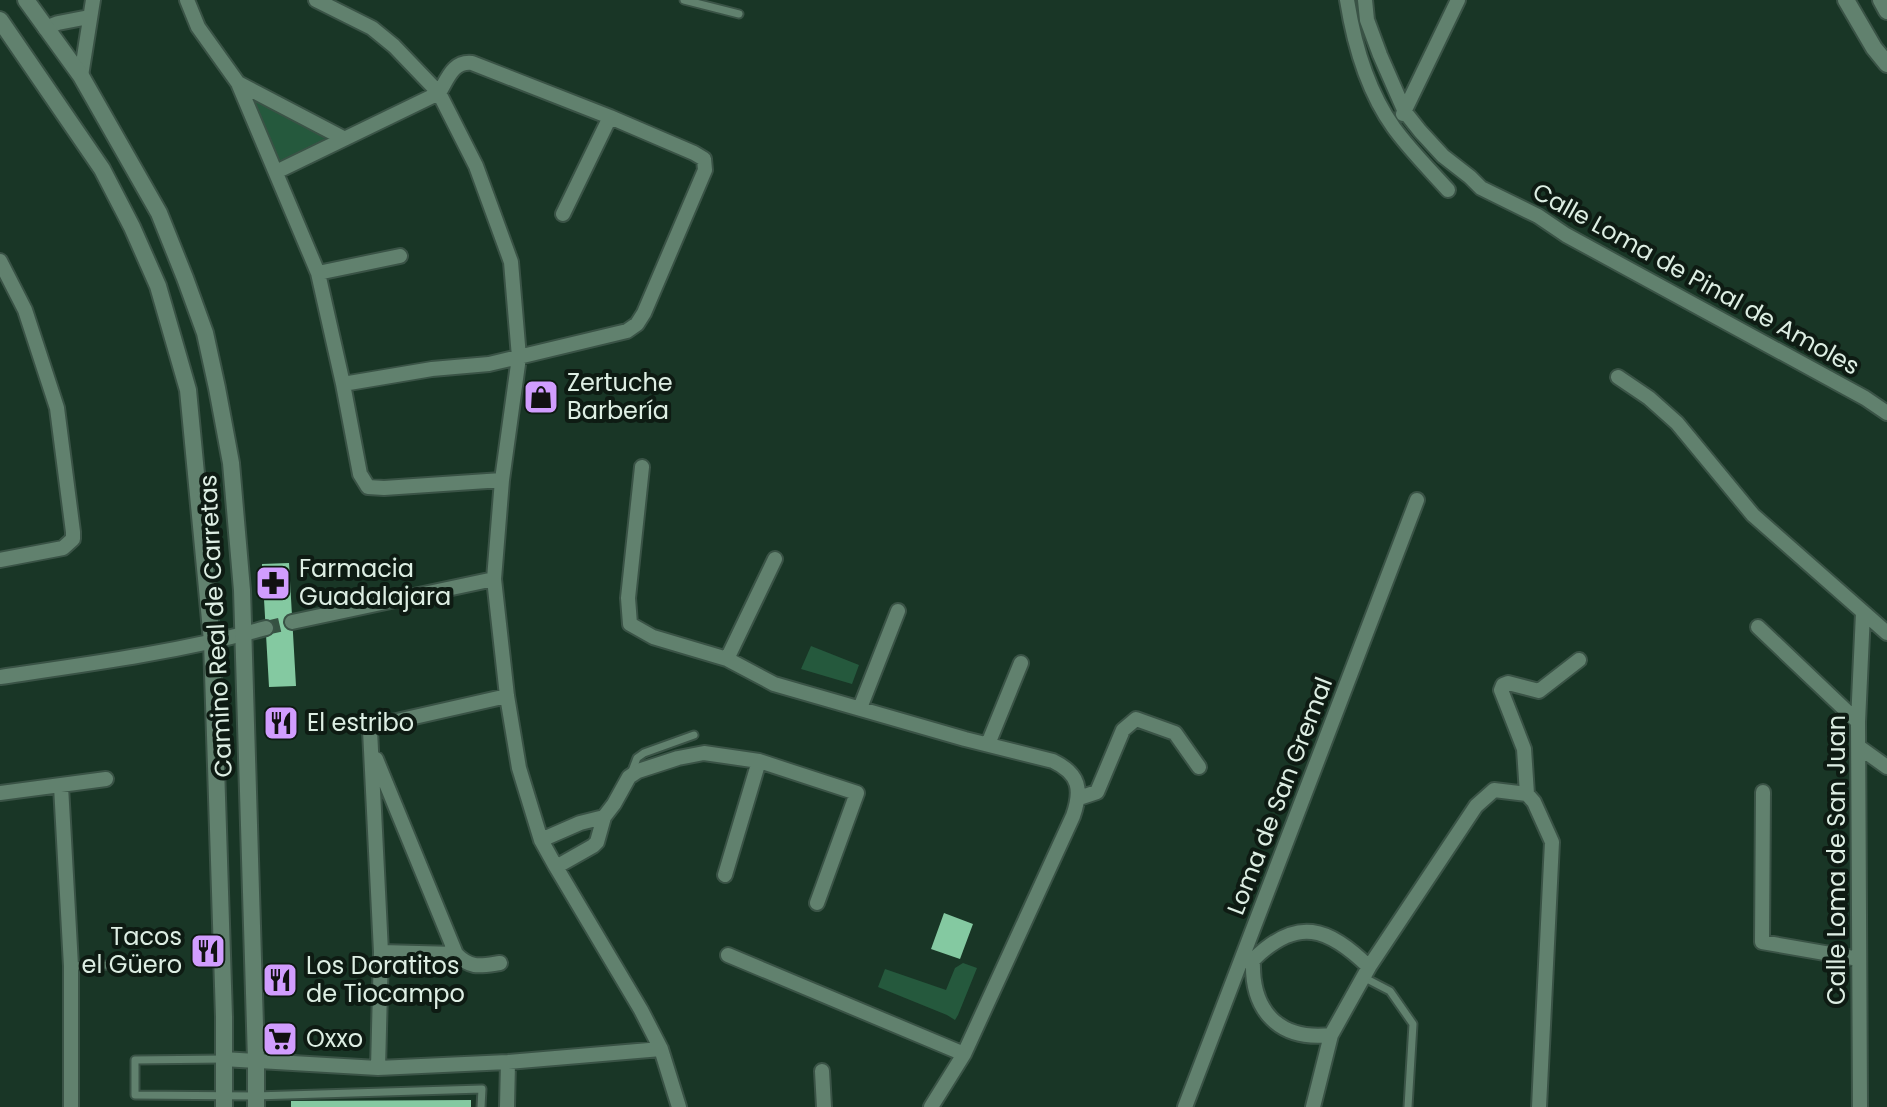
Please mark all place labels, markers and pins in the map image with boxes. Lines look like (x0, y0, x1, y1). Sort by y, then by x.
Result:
place label: Zertuche Barbería (567, 366, 673, 427)
shop icon: Zertuche Barbería (522, 378, 560, 416)
place label: Farmacia Guadalajara (299, 552, 451, 613)
pharmacy icon: Farmacia Guadalajara (254, 564, 292, 602)
restaurant icon: El estribo (262, 704, 300, 742)
place label: El estribo (307, 706, 414, 739)
place label: Tacos el Güero (82, 920, 182, 981)
restaurant icon: Tacos el Güero (189, 932, 227, 970)
place label: Los Doratitos de Tiocampo (306, 949, 465, 1010)
restaurant icon: Los Doratitos de Tiocampo (261, 961, 299, 999)
supermarket icon: Oxxo (261, 1020, 299, 1058)
place label: Oxxo (306, 1022, 363, 1055)

